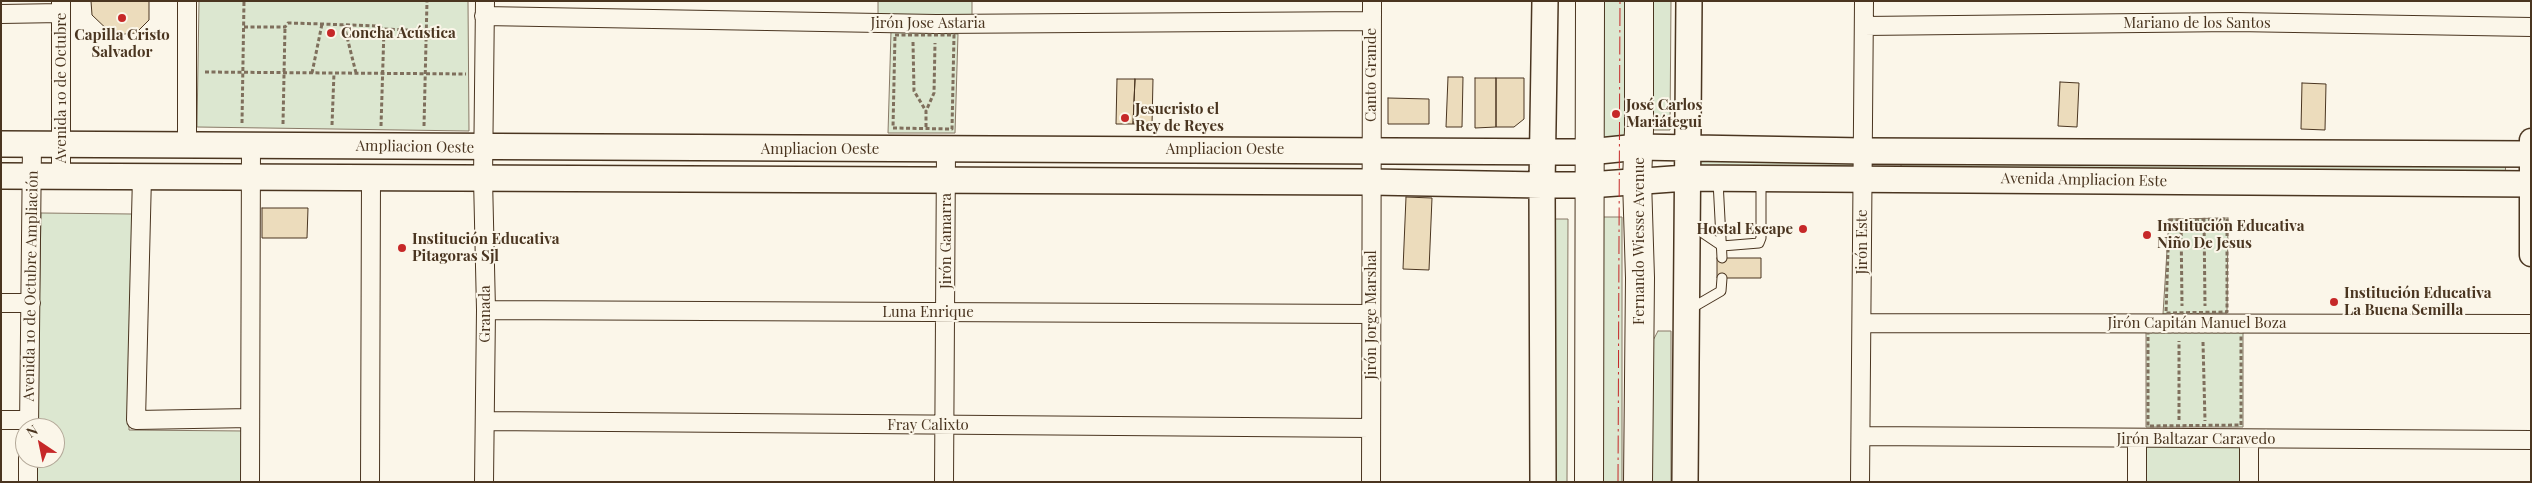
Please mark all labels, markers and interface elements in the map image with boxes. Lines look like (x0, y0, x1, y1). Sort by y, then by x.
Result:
marker: Capilla Cristo Salvador (116, 12, 128, 24)
street label: Avenida 10 de Octubre (52, 13, 70, 163)
street label: Jirón Jose Astaria (871, 14, 985, 32)
street label: Mariano de los Santos (2123, 14, 2271, 32)
place label: Concha Acústica (341, 24, 456, 42)
place label: Capilla Cristo Salvador (74, 26, 170, 61)
marker: Concha Acústica (325, 27, 337, 39)
street label: Canto Grande (1362, 28, 1380, 122)
place label: José Carlos Mariátegui (1626, 96, 1703, 131)
place label: Jesucristo el Rey de Reyes (1135, 100, 1224, 135)
marker: José Carlos Mariátegui (1610, 108, 1622, 120)
marker: Jesucristo el Rey de Reyes (1119, 112, 1131, 124)
street label: Ampliacion Oeste (356, 137, 474, 157)
street label: Ampliacion Oeste (761, 140, 879, 158)
street label: Ampliacion Oeste (1166, 140, 1284, 158)
street label: Fernando Wiesse Avenue (1630, 157, 1648, 325)
street label: Avenida 10 de Octubre Ampliación (20, 170, 42, 402)
street label: Avenida Ampliacion Este (2001, 170, 2167, 190)
street label: Jirón Gamarra (937, 193, 955, 289)
street label: Jirón Este (1853, 209, 1871, 275)
place label: Institución Educativa Niño De Jesus (2157, 217, 2304, 252)
place label: Hostal Escape (1696, 220, 1793, 238)
marker: Hostal Escape (1797, 223, 1809, 235)
marker: Institución Educativa Niño De Jesus (2141, 229, 2153, 241)
place label: Institución Educativa Pitagoras Sjl (412, 230, 559, 265)
marker: Institución Educativa Pitagoras Sjl (396, 242, 408, 254)
street label: Jirón Jorge Marshal (1362, 250, 1380, 380)
place label: Institución Educativa La Buena Semilla (2344, 284, 2491, 319)
street label: Granada (476, 285, 494, 343)
marker: Institución Educativa La Buena Semilla (2328, 296, 2340, 308)
street label: Luna Enrique (882, 303, 974, 321)
street label: Jirón Capitán Manuel Boza (2108, 314, 2286, 332)
street label: Fray Calixto (887, 416, 969, 434)
north arrow (15, 418, 65, 468)
text: N (22, 420, 41, 442)
street label: Jirón Baltazar Caravedo (2117, 430, 2275, 448)

